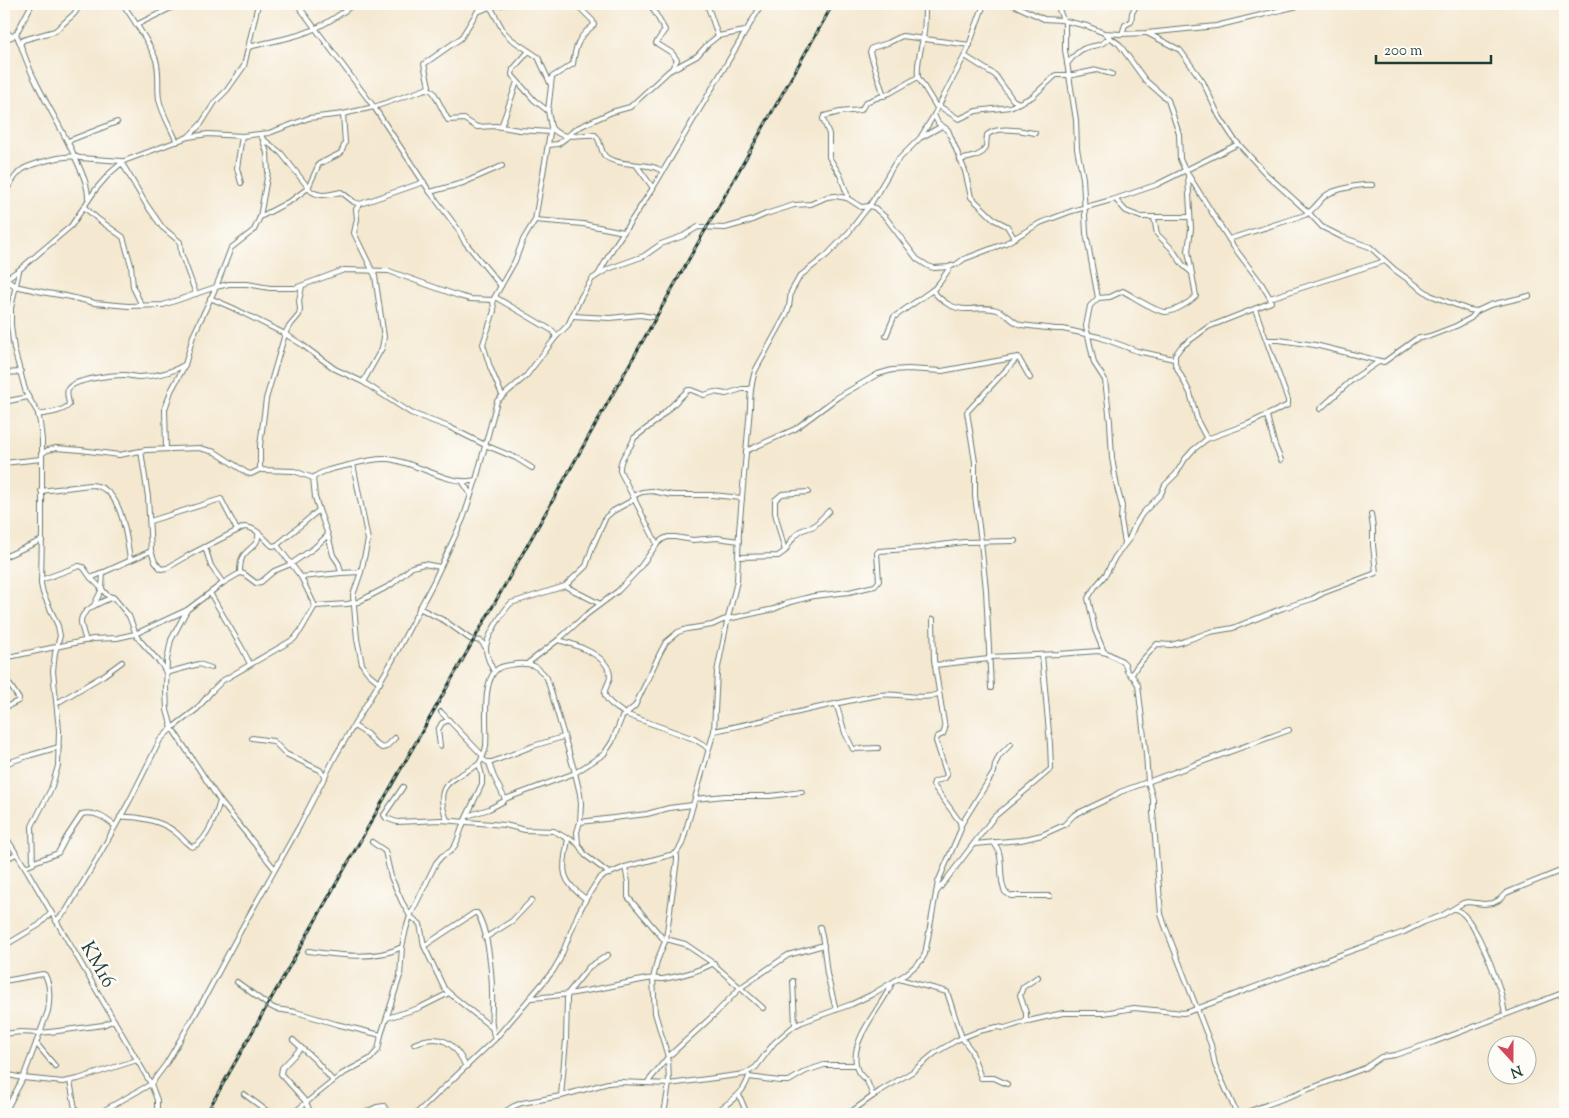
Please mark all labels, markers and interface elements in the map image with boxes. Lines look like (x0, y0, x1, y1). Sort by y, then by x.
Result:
scale bar (1376, 32, 1492, 64)
text: 200 m (1384, 41, 1423, 62)
street label: KM16 (72, 937, 122, 994)
north arrow (1486, 1036, 1536, 1086)
text: N (1507, 1059, 1525, 1082)

